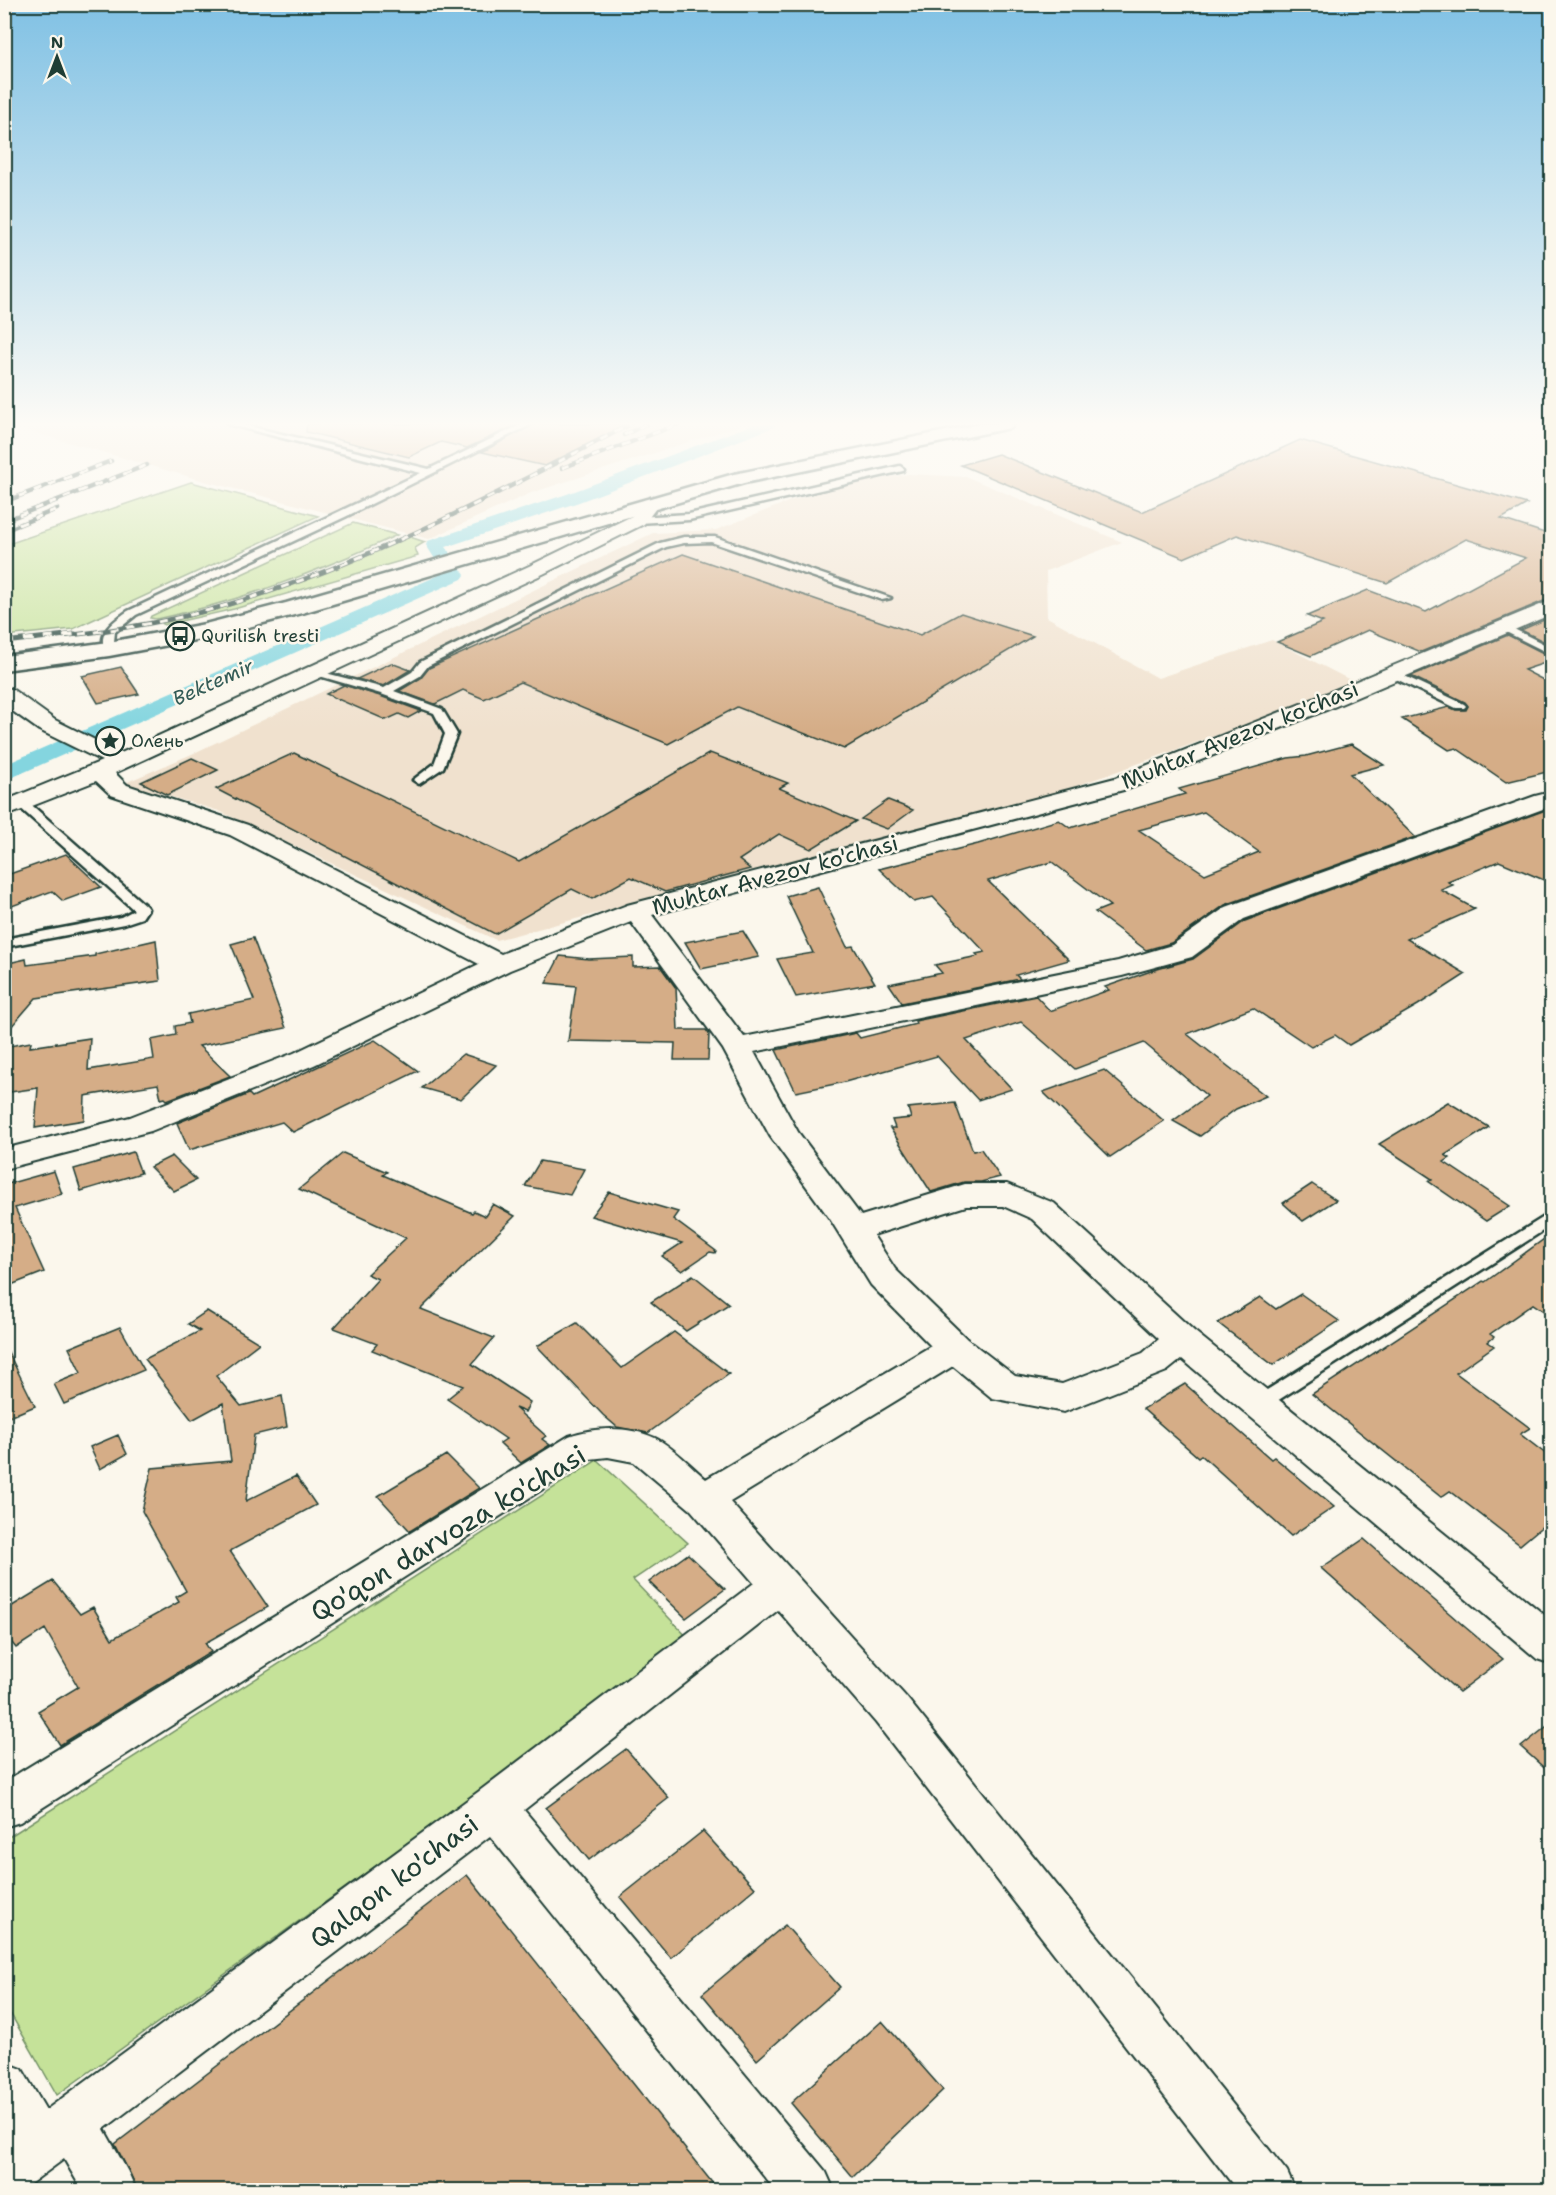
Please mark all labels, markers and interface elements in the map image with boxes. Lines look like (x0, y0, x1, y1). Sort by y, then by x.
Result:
north arrow (27, 27, 87, 87)
text: N (51, 32, 63, 53)
bus stop icon: Qurilish tresti (164, 620, 196, 652)
place label: Qurilish tresti (201, 624, 319, 648)
water label: Bektemir (168, 652, 258, 711)
street label: Muhtar Avezov ko'chasi (1117, 674, 1363, 796)
place icon: Олень (94, 725, 126, 757)
place label: Олень (131, 729, 184, 753)
street label: Muhtar Avezov ko'chasi (649, 828, 901, 922)
street label: Qo'qon darvoza ko'chasi (303, 1436, 593, 1630)
street label: Qalqon ko'chasi (302, 1805, 486, 1957)

